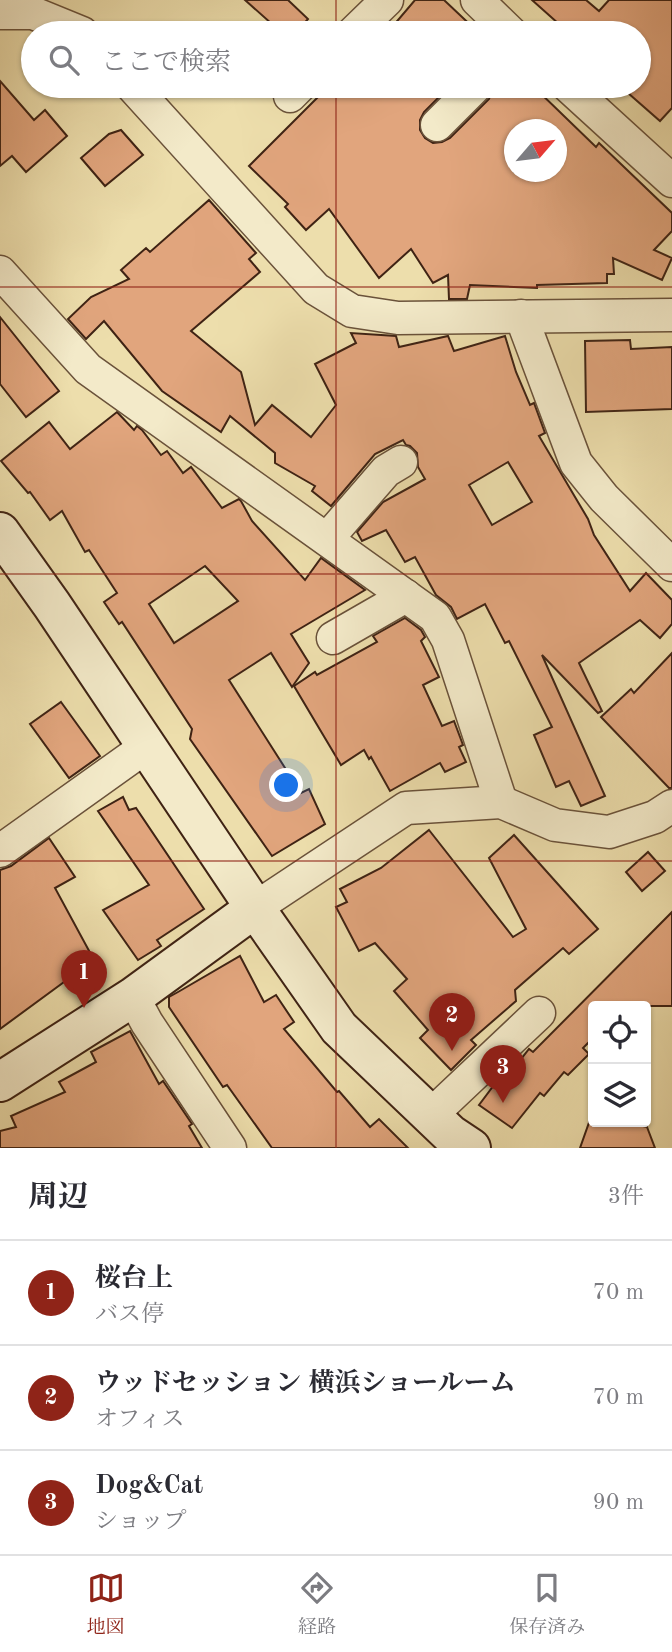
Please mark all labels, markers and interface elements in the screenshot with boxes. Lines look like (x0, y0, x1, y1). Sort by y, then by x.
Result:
search box (21, 21, 651, 98)
icon: search (45, 41, 83, 79)
text: ここで検索 (101, 50, 231, 76)
north arrow (504, 119, 567, 182)
your location (269, 768, 303, 802)
pin: 1 (61, 950, 107, 1008)
pin: 2 (429, 993, 475, 1051)
map controls (588, 1001, 651, 1127)
button: locate (588, 1001, 651, 1064)
pin: 3 (480, 1045, 526, 1103)
button: layers (588, 1064, 651, 1127)
text: 周辺 (28, 1183, 88, 1213)
text: 3件 (608, 1185, 644, 1208)
text: 桜台上 (95, 1266, 173, 1292)
text: 1 (44, 1281, 58, 1304)
text: 70 m (593, 1281, 644, 1304)
text: バス停 (95, 1303, 164, 1326)
text: ウッドセッション 横浜ショールーム (95, 1371, 515, 1397)
text: 2 (44, 1386, 58, 1409)
text: 70 m (593, 1386, 644, 1409)
text: オフィス (95, 1408, 184, 1431)
text: Dog&Cat (95, 1473, 203, 1499)
text: 3 (44, 1491, 58, 1514)
text: 90 m (593, 1491, 644, 1514)
text: ショップ (95, 1510, 187, 1533)
tab: 地図 (87, 1569, 125, 1640)
tab: 経路 (298, 1569, 336, 1640)
tab: 保存済み (509, 1569, 585, 1640)

